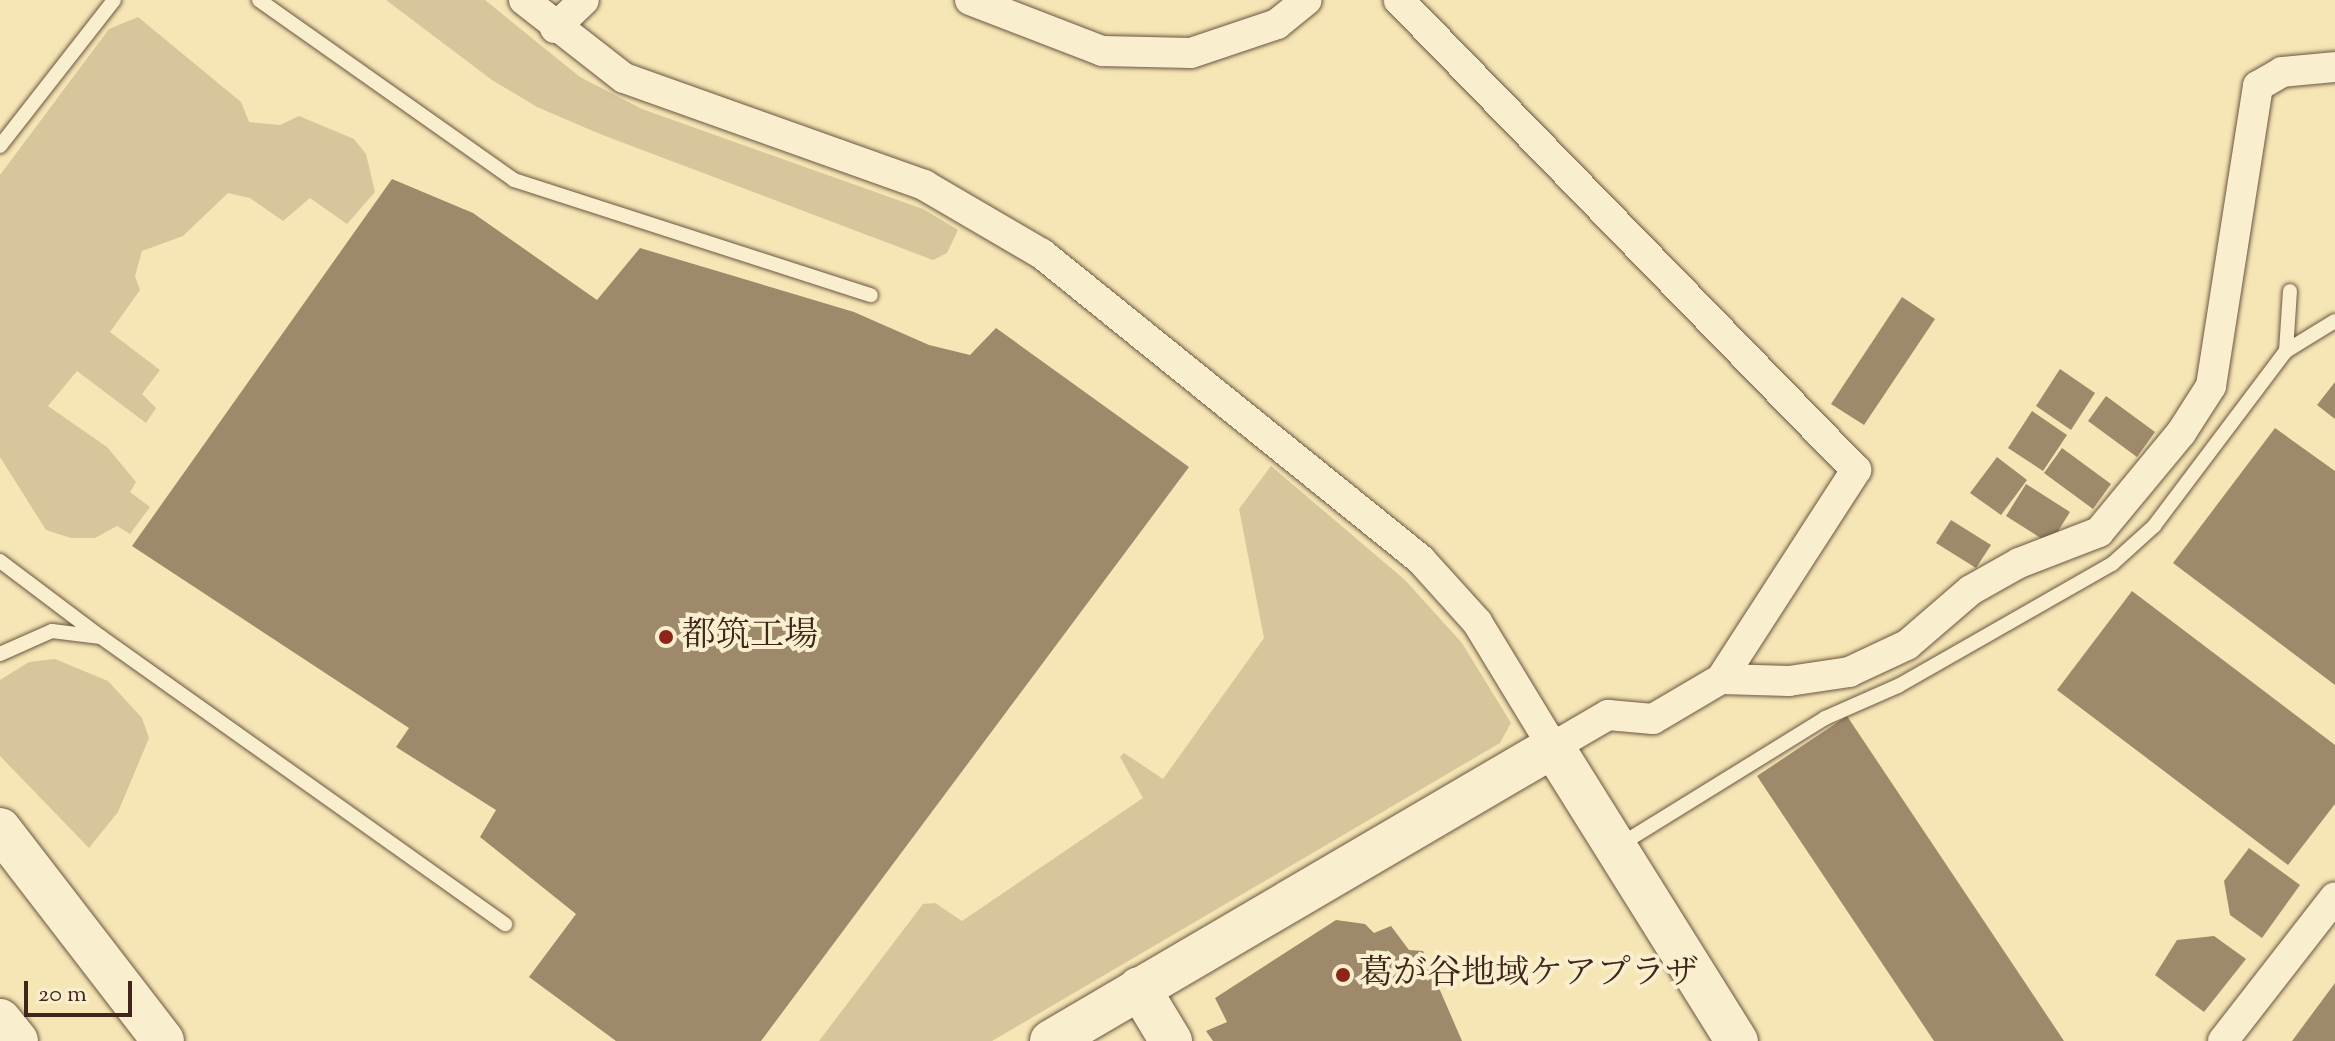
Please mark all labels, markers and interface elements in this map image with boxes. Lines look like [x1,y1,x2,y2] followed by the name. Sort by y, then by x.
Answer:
[682,617,818,657] place label: 都筑工場
[657,628,675,646] marker: 都筑工場
[1359,955,1699,995] place label: 葛が谷地域ケアプラザ
[28,965,136,1015] scale bar
[1334,966,1352,984] marker: 葛が谷地域ケアプラザ
[38,978,87,1012] text: 20 m

